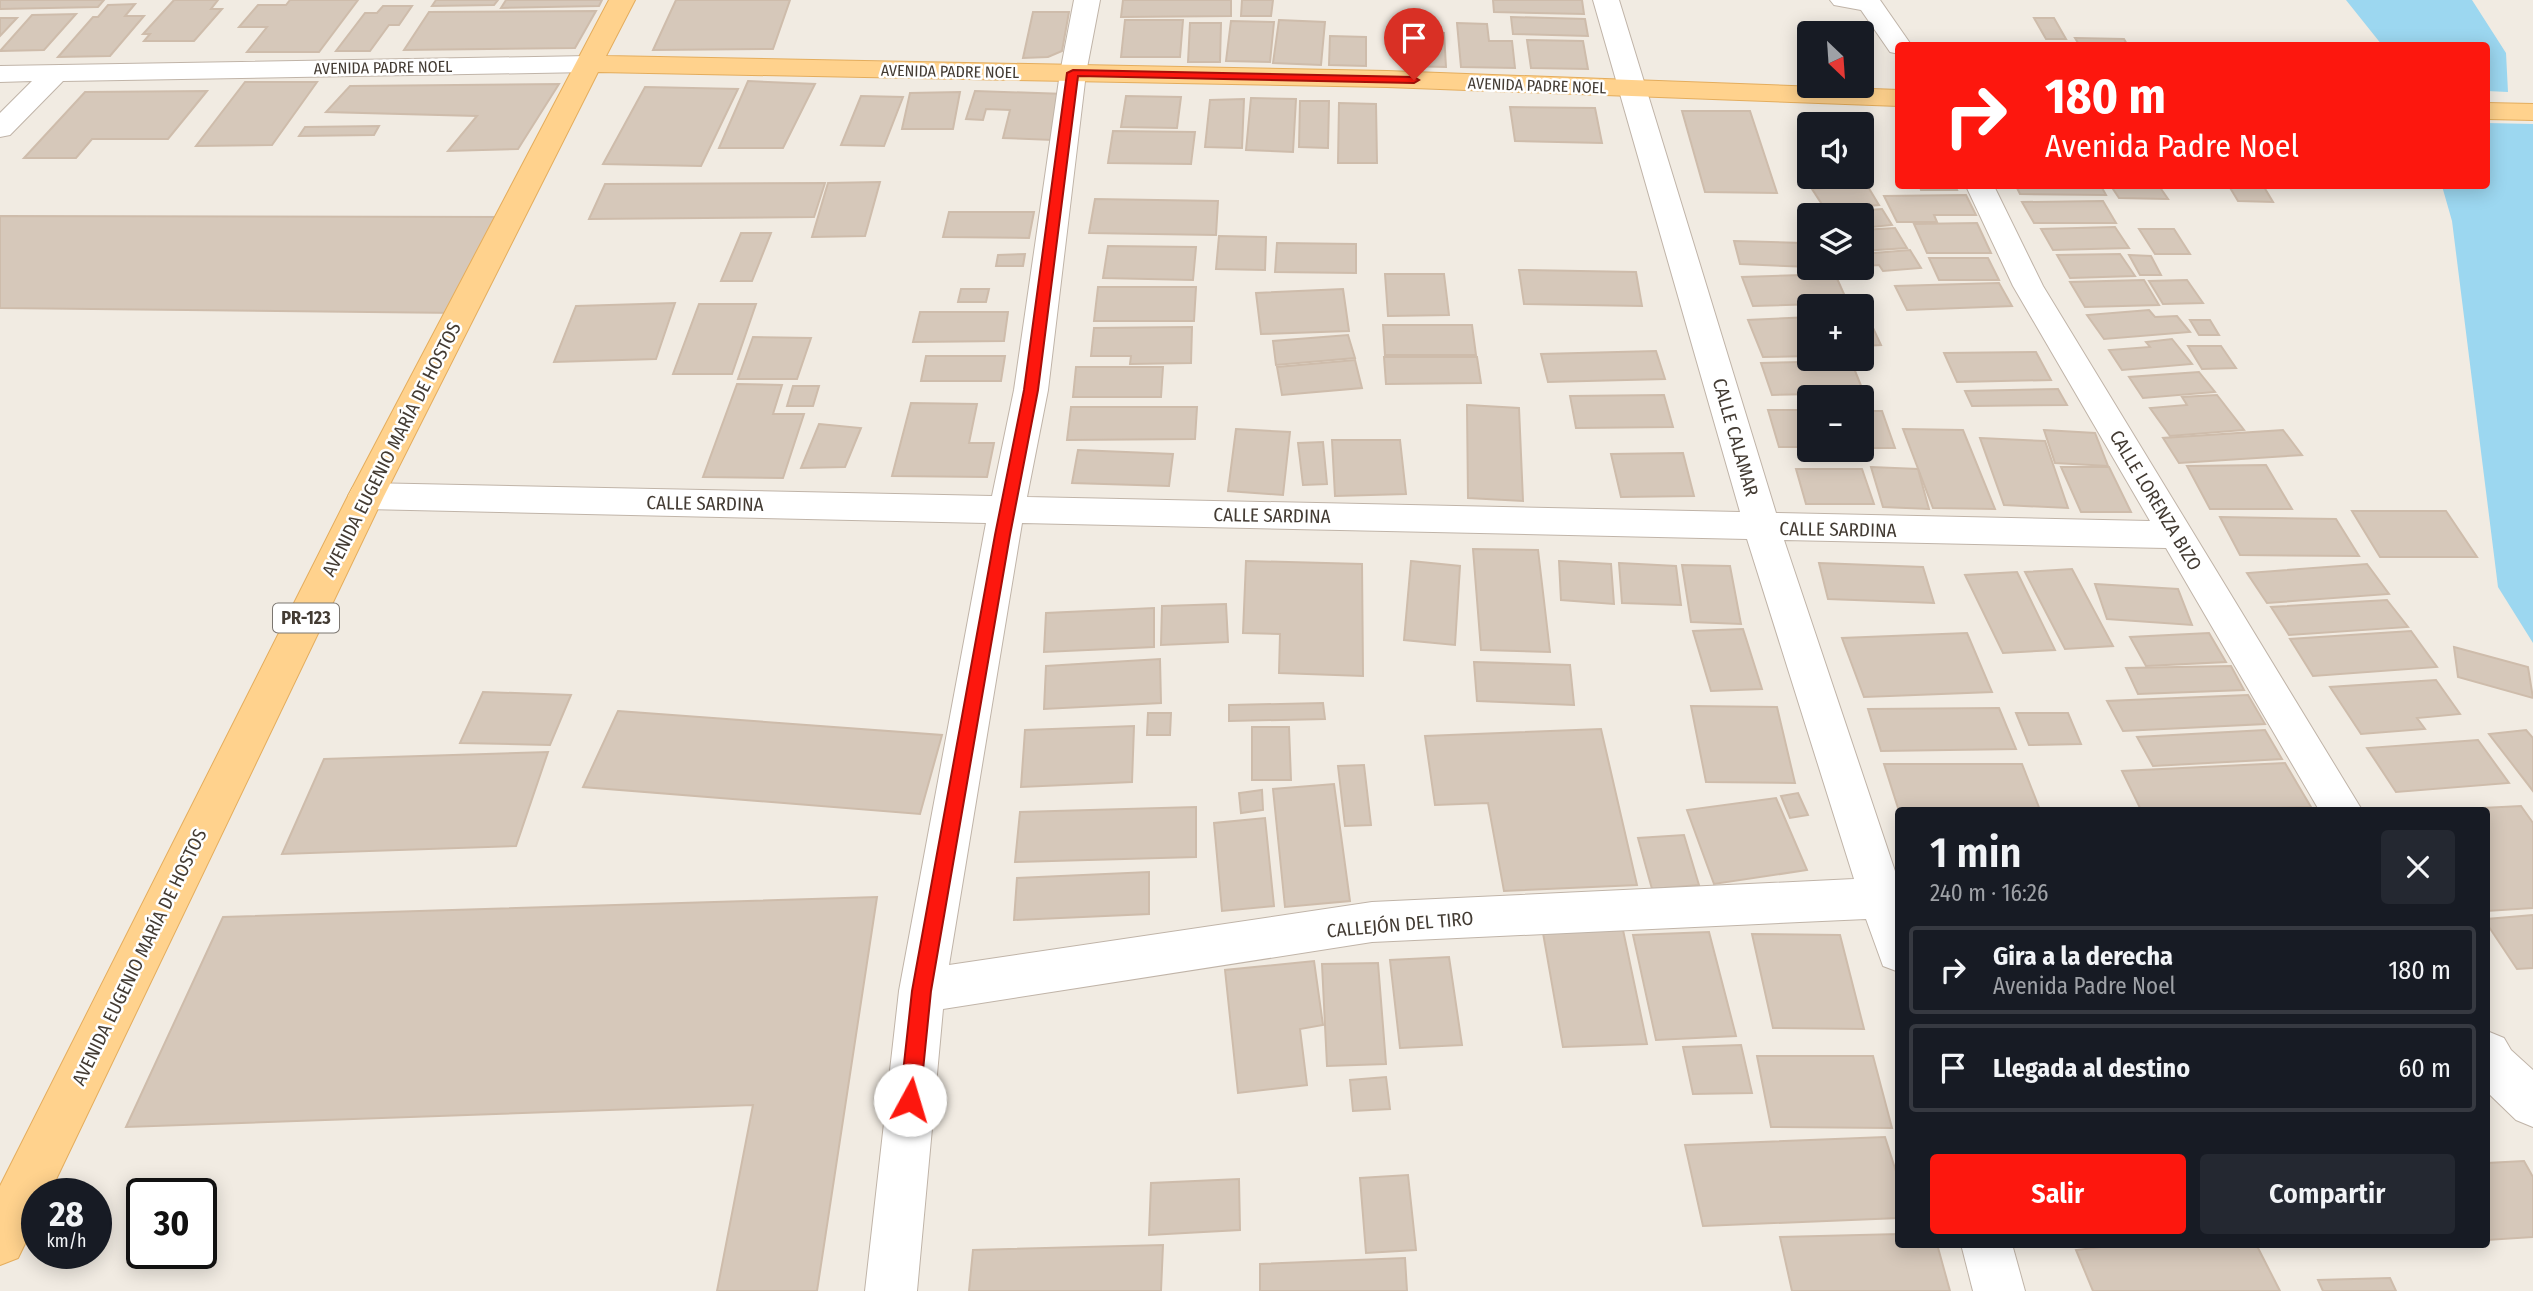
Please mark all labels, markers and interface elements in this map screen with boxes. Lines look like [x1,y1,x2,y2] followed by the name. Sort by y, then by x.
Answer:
[1384,8,1444,80] pin
[1395,19,1433,57] icon: arrive
[1797,21,1874,98] north arrow
[1797,21,1874,462] map controls
[314,57,452,78] street label: AVENIDA PADRE NOEL
[881,61,1019,82] street label: AVENIDA PADRE NOEL
[2045,67,2166,126] text: 180 m
[1930,70,2021,161] icon: right
[1467,74,1607,97] street label: AVENIDA PADRE NOEL
[1797,112,1874,189] button: sound
[2045,127,2299,165] text: Avenida Padre Noel
[1797,203,1874,280] button: layers
[1797,294,1874,371] button: +
[317,318,466,580] street label: AVENIDA EUGENIO MARÍA DE HOSTOS
[1708,375,1763,499] street label: CALLE CALAMAR
[1797,385,1874,462] button: −
[2105,426,2206,574] street label: CALLE LORENZA BIZO
[646,491,764,516] street label: CALLE SARDINA
[1213,503,1331,528] street label: CALLE SARDINA
[1779,517,1897,542] street label: CALLE SARDINA
[273,604,339,632] road number: PR-123
[67,825,212,1089] street label: AVENIDA EUGENIO MARÍA DE HOSTOS
[1930,828,2021,878] text: 1 min
[2381,830,2455,904] button: close
[1930,879,2048,907] text: 240 m · 16:26
[1326,907,1474,942] street label: CALLEJÓN DEL TIRO
[1993,941,2173,972] text: Gira a la derecha
[1934,951,1972,989] icon: right
[2388,955,2451,986] text: 180 m
[1993,972,2176,1000] text: Avenida Padre Noel
[1934,1049,1972,1087] icon: arrive
[1993,1053,2190,1084] text: Llegada al destino
[2398,1053,2451,1084] text: 60 m
[873,1063,947,1137] position arrow
[1930,1154,2186,1234] button: Salir
[2200,1154,2455,1234] button: Compartir
[126,1178,217,1269] speed limit sign: 30
[49,1193,84,1235] text: 28
[46,1230,87,1252] text: km/h

